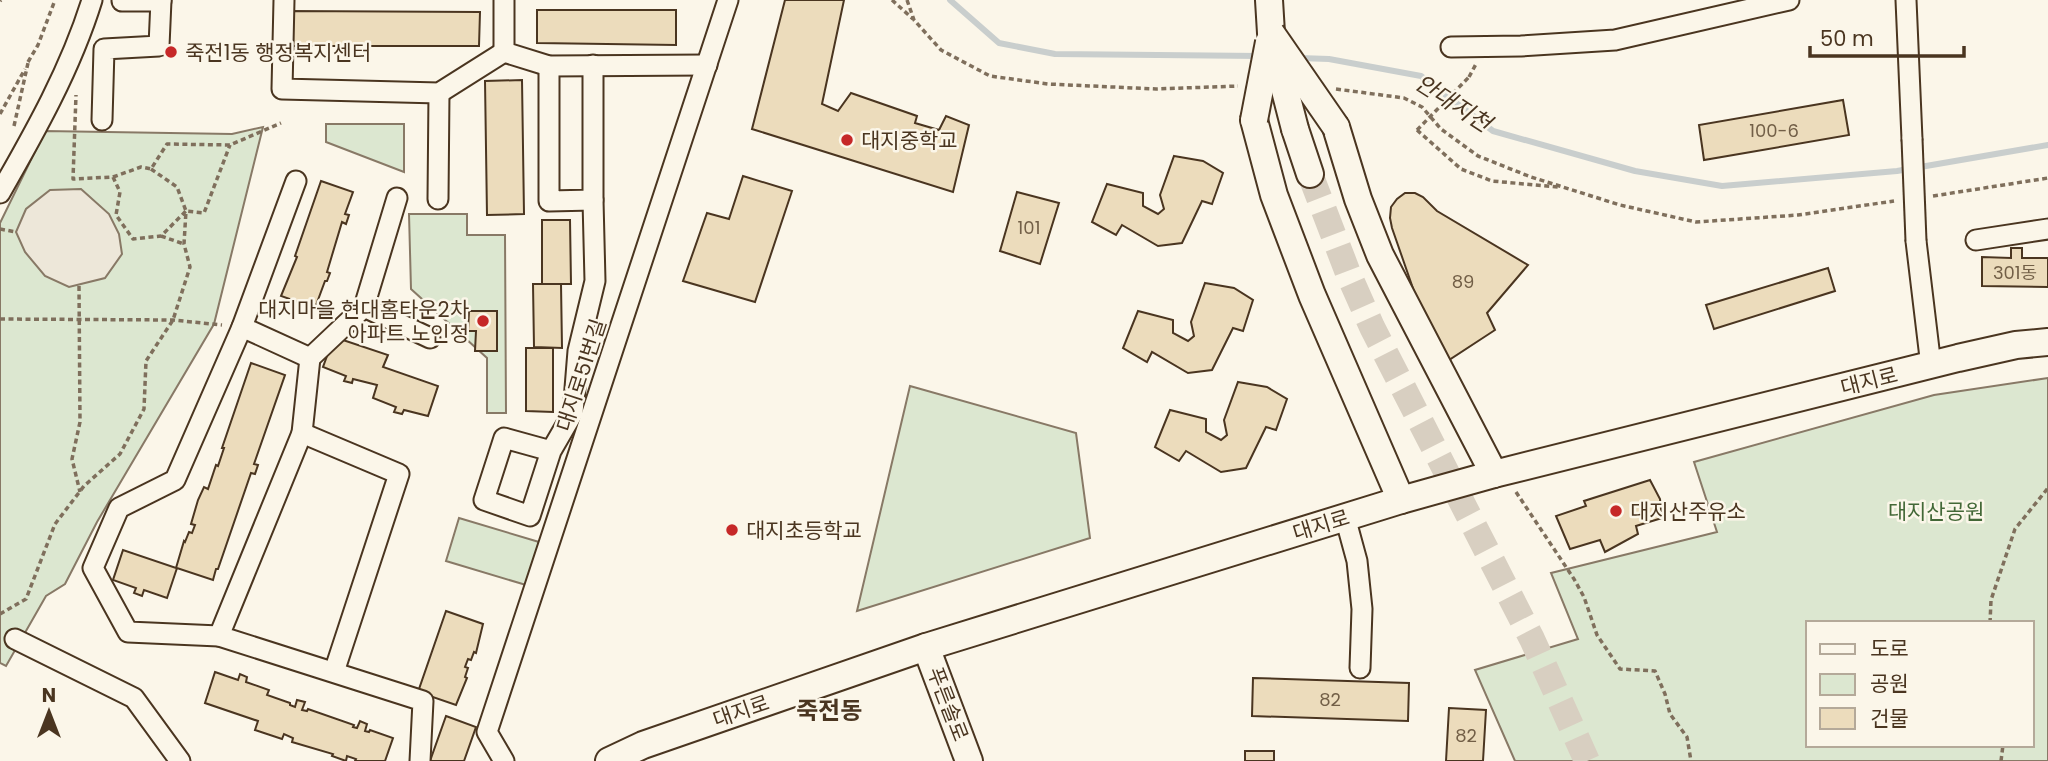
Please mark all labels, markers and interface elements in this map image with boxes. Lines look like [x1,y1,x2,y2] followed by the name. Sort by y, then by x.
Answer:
[1810,14,1964,58] scale bar
[1820,24,1874,53] text: 50 m
[185,38,371,67] place label: 죽전1동 행정복지센터
[163,44,179,60] marker: 죽전1동 행정복지센터
[1409,67,1500,141] water label: 안대지천
[1749,118,1799,143] house number: 100-6
[861,126,958,155] place label: 대지중학교
[839,132,855,148] marker: 대지중학교
[1018,215,1040,240] house number: 101
[1993,260,2037,285] house number: 301동
[1452,269,1474,294] house number: 89
[258,295,469,348] place label: 대지마을 현대홈타운2차 아파트 노인정
[475,313,491,329] marker: 대지마을 현대홈타운2차 아파트 노인정
[549,315,613,435] street label: 대지로51번길
[1837,360,1901,402] street label: 대지로
[1630,497,1746,526] place label: 대지산주유소
[1888,497,1984,526] park label: 대지산공원
[1289,503,1353,547] street label: 대지로
[1608,503,1624,519] marker: 대지산주유소
[746,516,862,545] place label: 대지초등학교
[724,522,740,538] marker: 대지초등학교
[1806,621,2034,747] legend
[1870,634,1909,663] text: 도로
[921,663,975,745] street label: 푸른솔로
[1870,669,1909,698] text: 공원
[14,677,84,747] north arrow
[42,682,56,709] text: N
[1319,687,1341,712] house number: 82
[709,688,773,734] street label: 대지로
[796,694,862,727] district label: 죽전동
[1870,704,1909,733] text: 건물
[1455,723,1477,748] house number: 82

